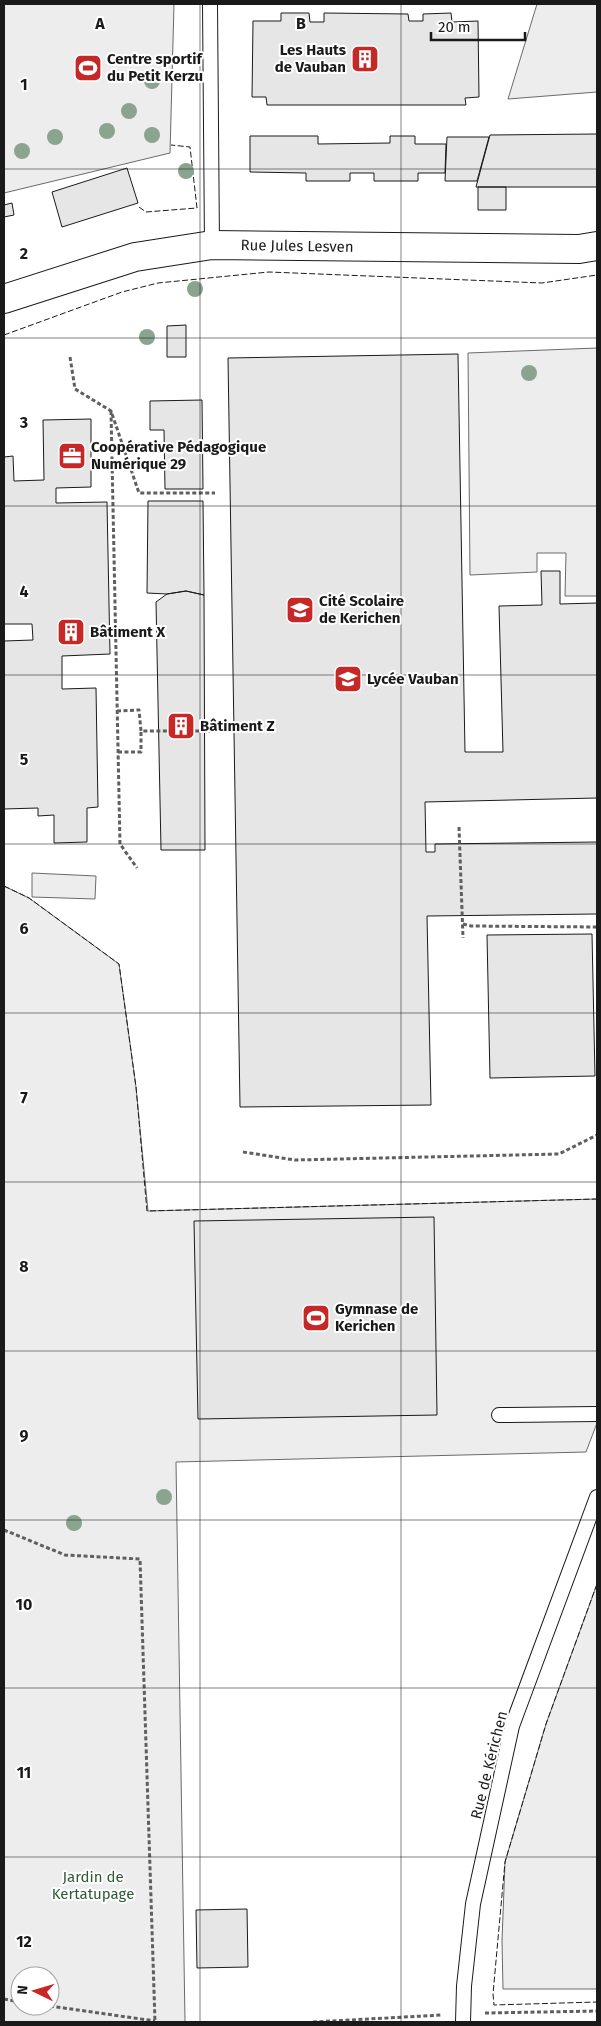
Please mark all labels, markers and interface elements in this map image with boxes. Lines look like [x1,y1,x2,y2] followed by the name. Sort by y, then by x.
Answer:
[431,10,525,42] scale bar
[94,14,105,33] text: A
[296,14,306,33] text: B
[438,18,471,36] text: 20 m
[275,41,346,76] place label: Les Hauts de Vauban
[350,44,380,74] building icon: Les Hauts de Vauban
[107,50,203,85] place label: Centre sportif du Petit Kerzu
[73,53,103,83] sports icon: Centre sportif du Petit Kerzu
[20,75,28,94] text: 1
[240,236,354,256] street label: Rue Jules Lesven
[20,244,28,263] text: 2
[19,413,28,432] text: 3
[91,438,266,473] place label: Coopérative Pédagogique Numérique 29
[57,441,87,471] office icon: Coopérative Pédagogique Numérique 29
[19,582,29,601] text: 4
[319,592,404,627] place label: Cité Scolaire de Kerichen
[285,595,315,625] school or university icon: Cité Scolaire de Kerichen
[56,617,86,647] building icon: Bâtiment X
[90,623,165,641] place label: Bâtiment X
[333,664,363,694] school or university icon: Lycée Vauban
[367,670,459,688] place label: Lycée Vauban
[166,711,196,741] building icon: Bâtiment Z
[200,717,275,735] place label: Bâtiment Z
[20,750,29,769] text: 5
[19,919,29,938] text: 6
[20,1088,28,1107] text: 7
[19,1257,29,1276] text: 8
[335,1300,418,1335] place label: Gymnase de Kerichen
[301,1303,331,1333] sports icon: Gymnase de Kerichen
[20,1426,29,1445] text: 9
[16,1595,32,1614] text: 10
[467,1709,511,1821] street label: Rue de Kérichen
[17,1763,31,1782] text: 11
[52,1868,134,1903] park label: Jardin de Kertatupage
[16,1932,32,1951] text: 12
[10,1966,60,2016] north arrow
[14,1985,31,1995] text: N

